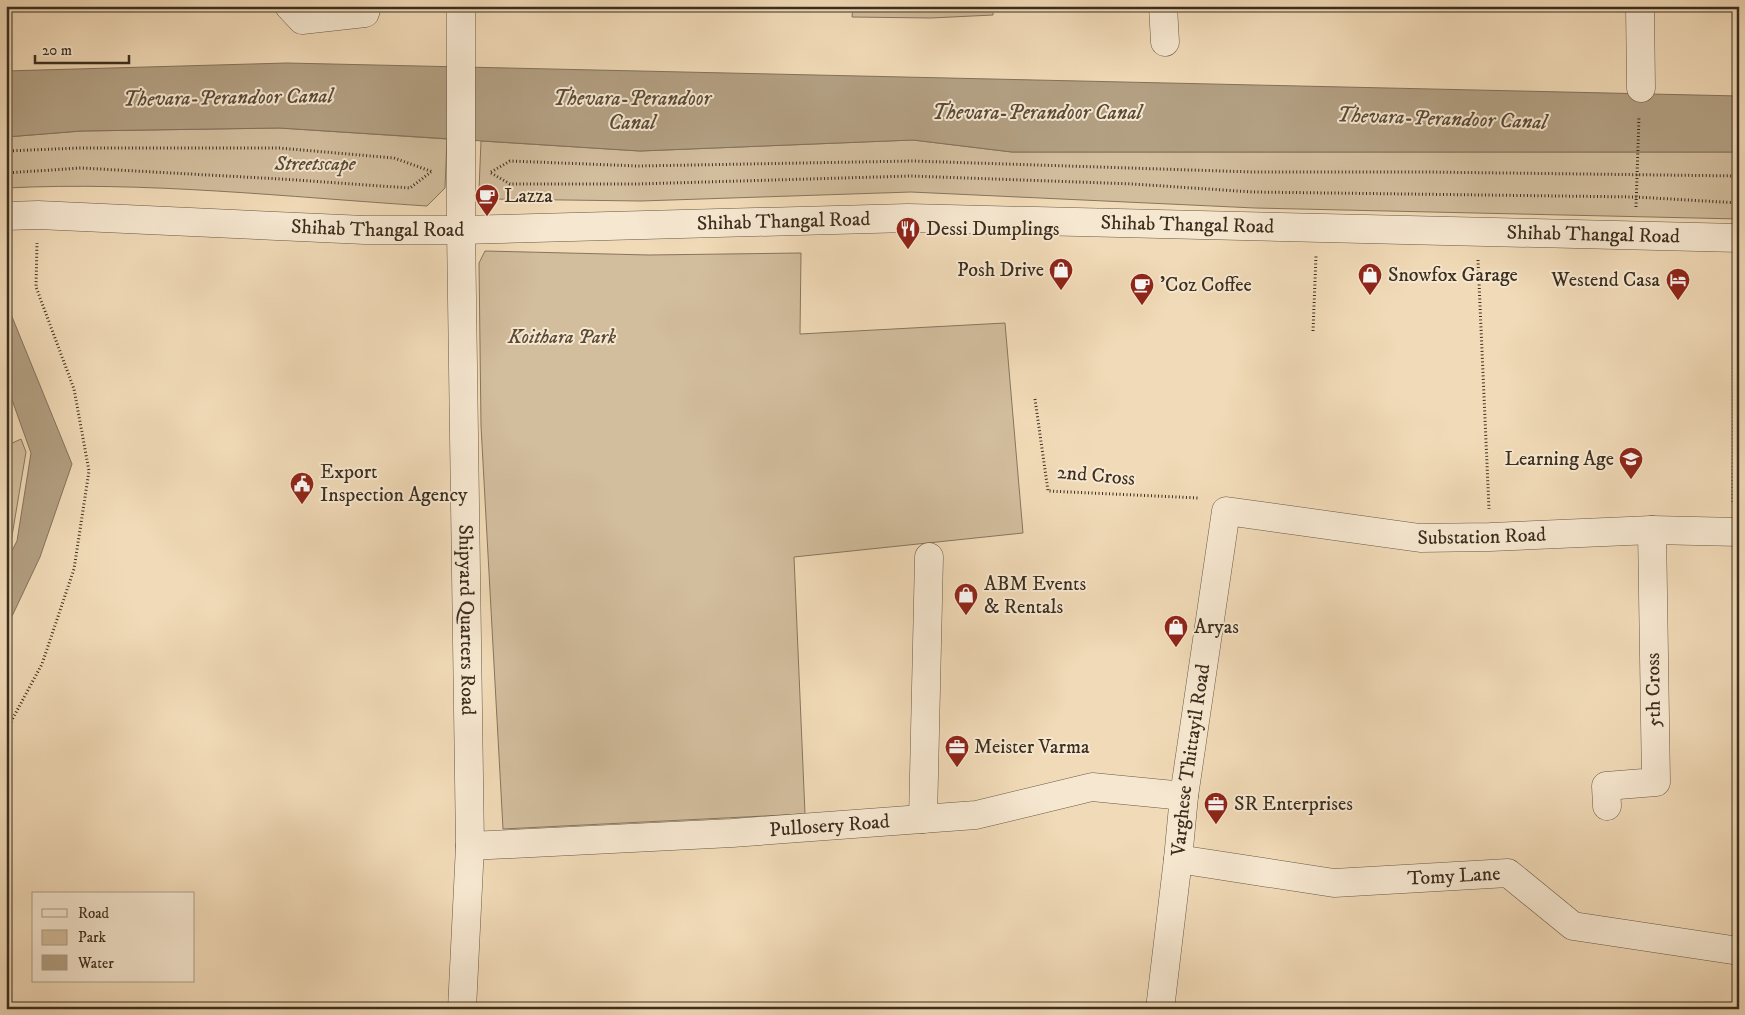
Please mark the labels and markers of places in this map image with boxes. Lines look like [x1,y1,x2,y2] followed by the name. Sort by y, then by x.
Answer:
[474,183,500,217] cafe icon: Lazza
[504,184,553,209] place label: Lazza
[895,216,921,250] restaurant icon: Dessi Dumplings
[926,217,1060,242] place label: Dessi Dumplings
[1048,257,1074,291] shop icon: Posh Drive
[957,258,1044,283] place label: Posh Drive
[1357,262,1383,296] shop icon: Snowfox Garage
[1388,263,1518,288] place label: Snowfox Garage
[1665,267,1691,301] hotel icon: Westend Casa
[1550,268,1660,293] place label: Westend Casa
[1129,272,1155,306] cafe icon: 'Coz Coffee
[1160,273,1252,298] place label: 'Coz Coffee
[1618,446,1644,480] school or university icon: Learning Age
[1505,447,1614,472] place label: Learning Age
[320,460,468,508] place label: Export Inspection Agency
[289,471,315,505] public building icon: Export Inspection Agency
[984,572,1087,620] place label: ABM Events & Rentals
[953,582,979,616] shop icon: ABM Events & Rentals
[1163,614,1189,648] shop icon: Aryas
[1194,615,1239,640] place label: Aryas
[944,734,970,768] office icon: Meister Varma
[974,735,1090,760] place label: Meister Varma
[1203,791,1229,825] office icon: SR Enterprises
[1234,792,1353,817] place label: SR Enterprises

